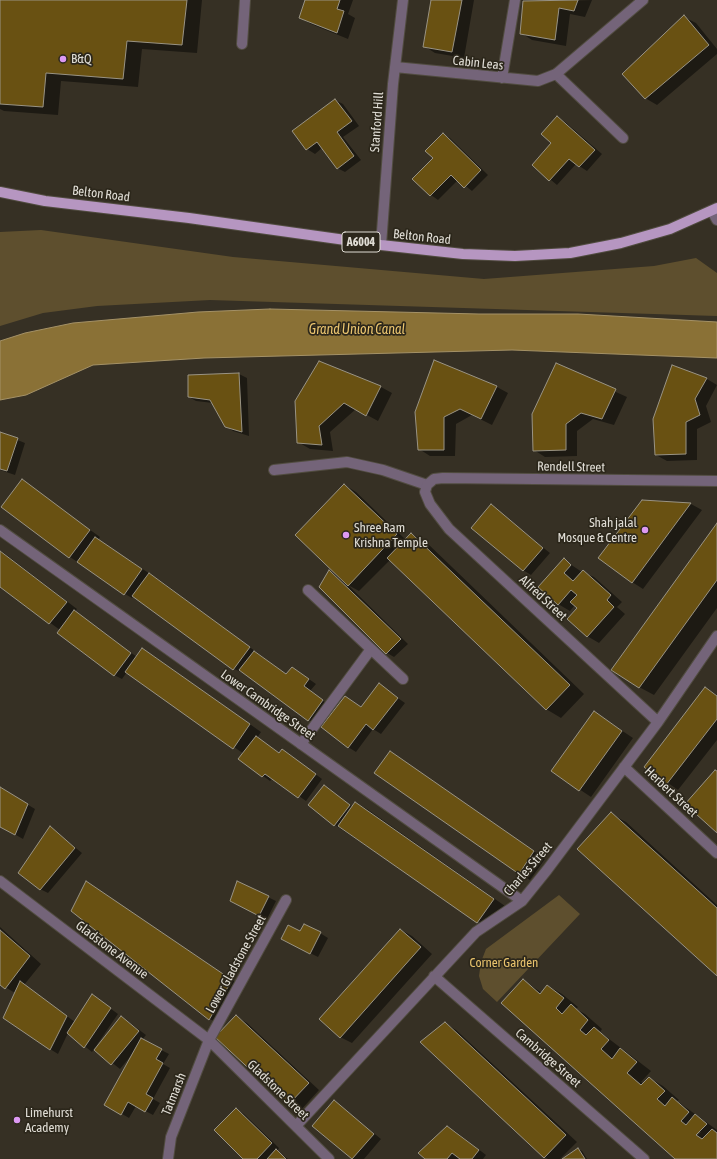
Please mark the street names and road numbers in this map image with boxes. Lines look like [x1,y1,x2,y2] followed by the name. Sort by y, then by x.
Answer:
[452,53,504,73] street label: Cabin Leas
[367,91,387,153] street label: Stanford Hill
[71,183,131,205] street label: Belton Road
[392,226,452,248] street label: Belton Road
[342,232,380,252] road number: A6004
[537,459,605,475] street label: Rendell Street
[516,572,570,624] street label: Alfred Street
[218,666,318,744] street label: Lower Cambridge Street
[641,763,701,821] street label: Herbert Street
[500,839,556,899] street label: Charles Street
[203,912,269,1016] street label: Lower Gladstone Street
[73,918,151,982] street label: Gladstone Avenue
[512,1025,584,1091] street label: Cambridge Street
[244,1057,312,1123] street label: Gladstone Street
[158,1070,190,1118] street label: Tatmarsh

